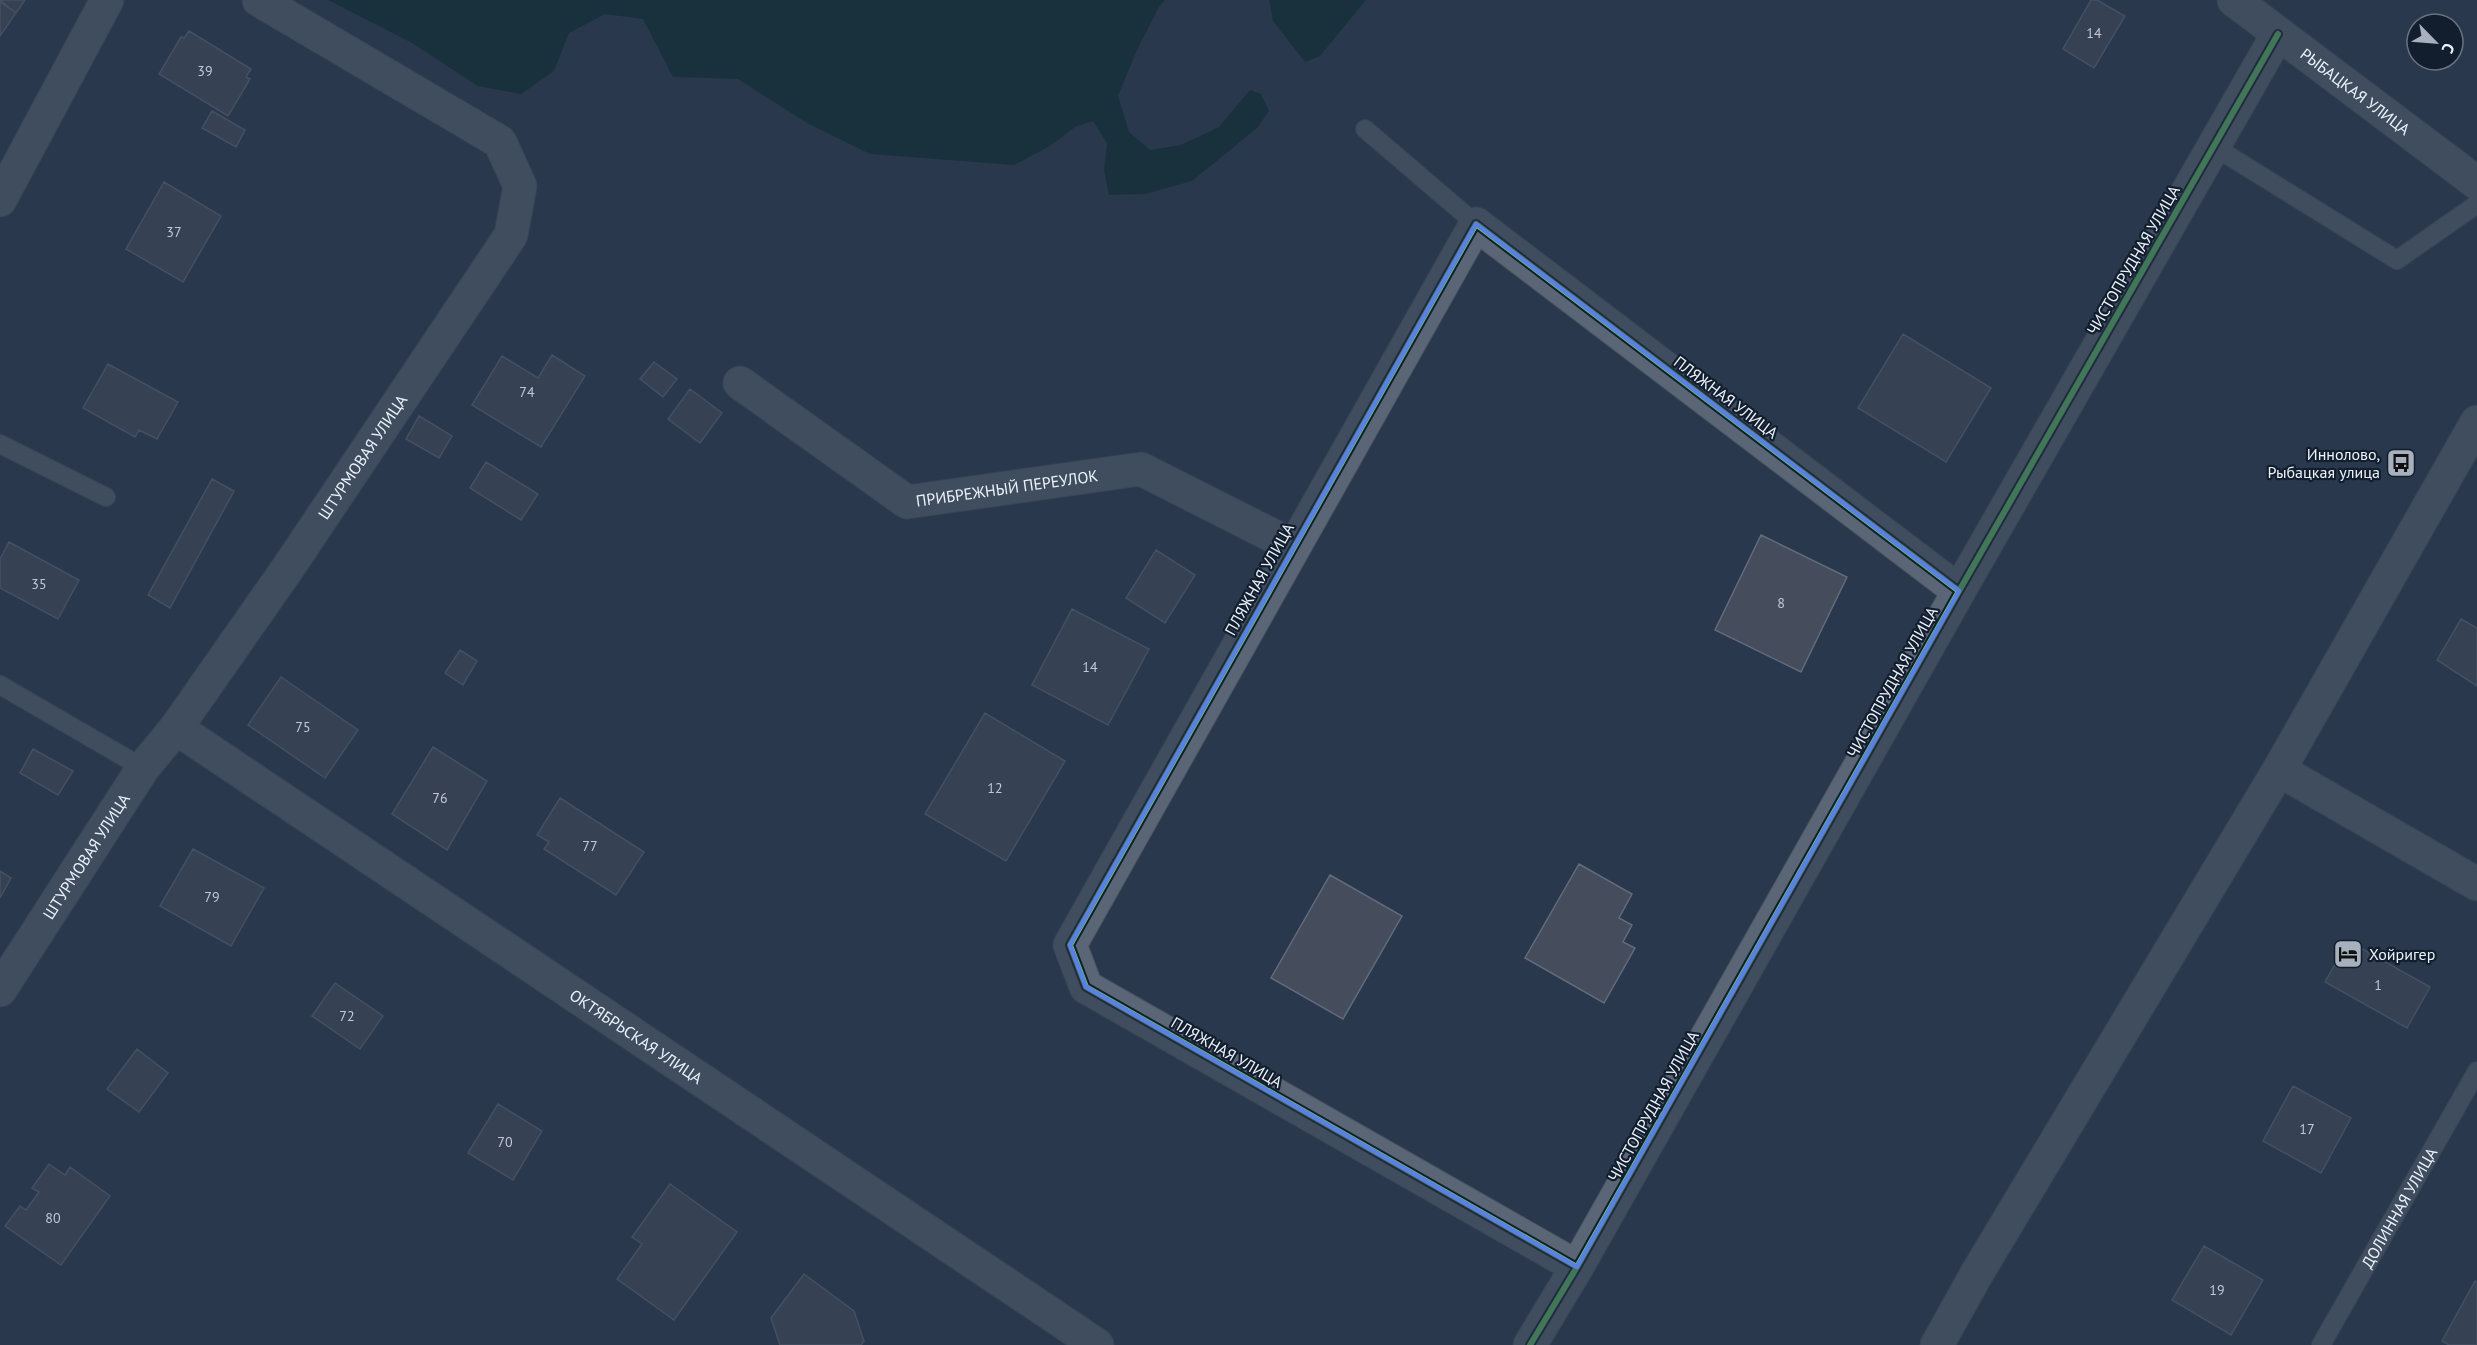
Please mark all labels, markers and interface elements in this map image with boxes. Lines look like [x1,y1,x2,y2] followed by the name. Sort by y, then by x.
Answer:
[2405,12,2465,72] north arrow
[2086,24,2102,42] house number: 14
[2438,40,2460,57] text: С
[2297,44,2415,140] street label: РЫБАЦКАЯ УЛИЦА
[197,62,213,80] house number: 39
[2082,181,2184,338] street label: ЧИСТОПРУДНАЯ УЛИЦА
[166,223,182,241] house number: 37
[1670,351,1783,443] street label: ПЛЯЖНАЯ УЛИЦА
[519,383,535,401] house number: 74
[314,390,412,523] street label: ШТУРМОВАЯ УЛИЦА
[2268,444,2380,482] place label: Иннолово, Рыбацкая улица
[2385,447,2417,479] bus stop icon: Иннолово, Рыбацкая улица
[915,465,1100,511] street label: ПРИБРЕЖНЫЙ ПЕРЕУЛОК
[1220,519,1298,639] street label: ПЛЯЖНАЯ УЛИЦА
[31,575,47,593] house number: 35
[1777,594,1785,612] house number: 8
[1842,603,1942,761] street label: ЧИСТОПРУДНАЯ УЛИЦА
[1082,658,1098,676] house number: 14
[295,718,311,736] house number: 75
[987,779,1003,797] house number: 12
[38,789,134,923] street label: ШТУРМОВАЯ УЛИЦА
[432,789,448,807] house number: 76
[582,837,598,855] house number: 77
[204,888,220,906] house number: 79
[2332,938,2364,970] hotel icon: Хойригер
[2369,944,2435,964] place label: Хойригер
[2374,976,2382,994] house number: 1
[566,985,707,1088] street label: ОКТЯБРЬСКАЯ УЛИЦА
[339,1007,355,1025] house number: 72
[1168,1012,1287,1092] street label: ПЛЯЖНАЯ УЛИЦА
[1603,1027,1703,1185] street label: ЧИСТОПРУДНАЯ УЛИЦА
[2299,1120,2315,1138] house number: 17
[497,1133,513,1151] house number: 70
[2357,1143,2442,1272] street label: ДОЛИННАЯ УЛИЦА
[45,1209,61,1227] house number: 80
[2209,1281,2225,1299] house number: 19

